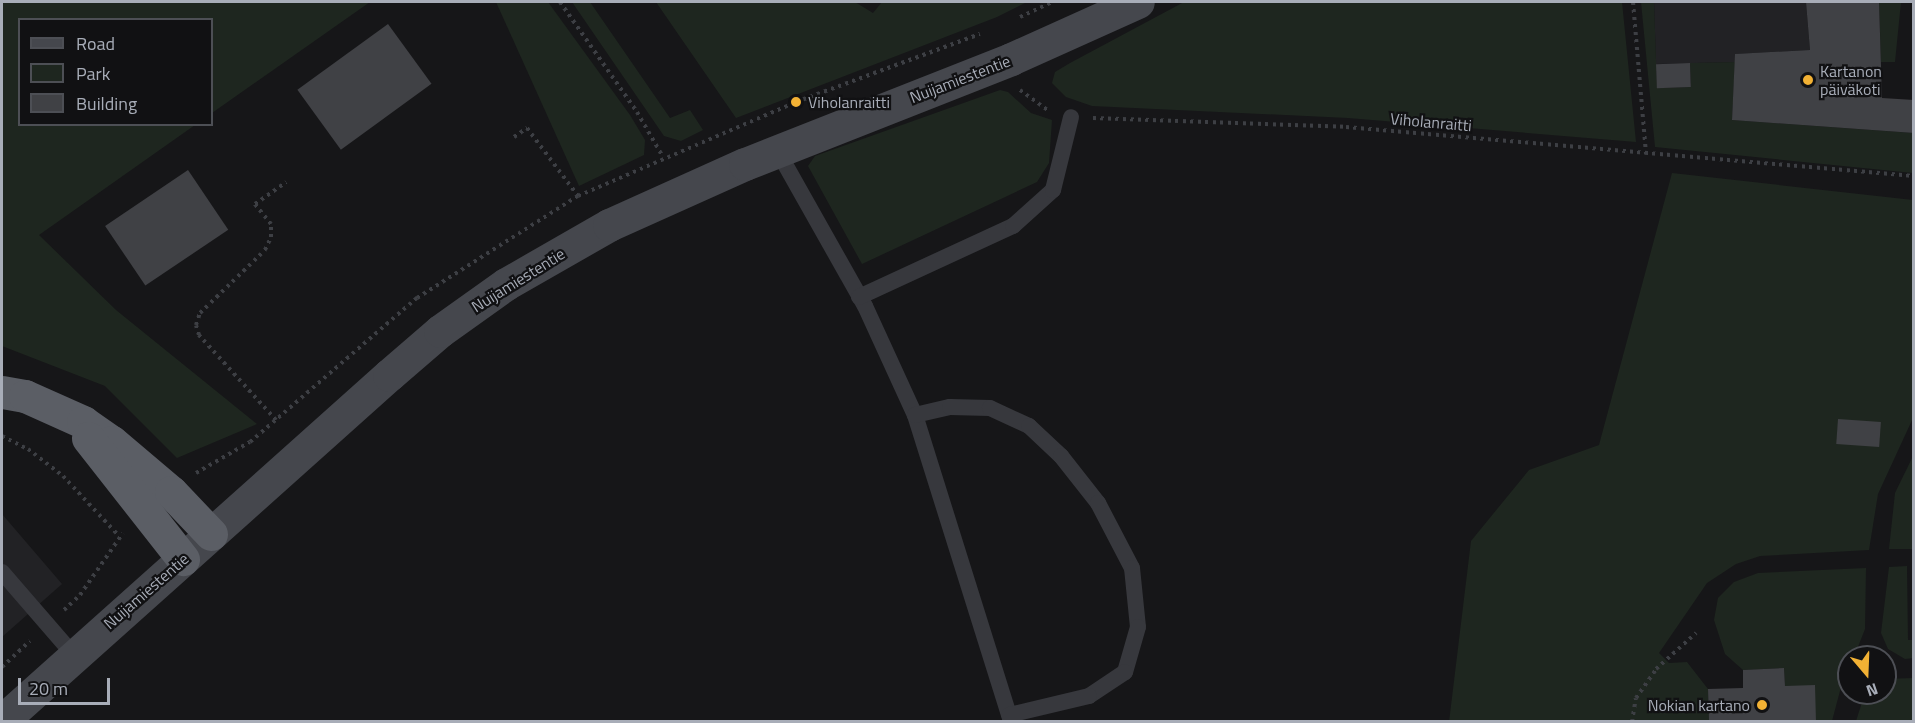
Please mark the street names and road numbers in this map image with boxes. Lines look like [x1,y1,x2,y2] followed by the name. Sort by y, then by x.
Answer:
[907,51,1013,107] street label: Nuijamiestentie
[1389,109,1473,135] street label: Viholanraitti
[468,244,568,316] street label: Nuijamiestentie
[100,549,192,633] street label: Nuijamiestentie

